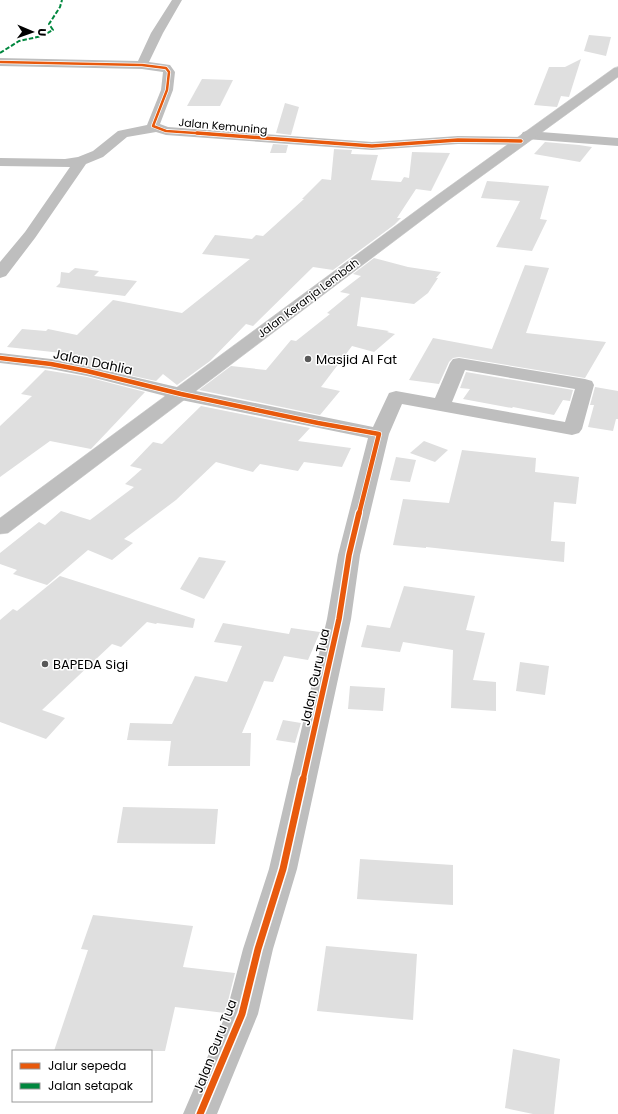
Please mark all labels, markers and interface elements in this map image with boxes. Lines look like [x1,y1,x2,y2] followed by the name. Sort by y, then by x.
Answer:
[12,12,52,52] north arrow
[34,28,50,37] text: U
[178,114,268,138] street label: Jalan Kemuning
[254,255,362,341] street label: Jalan Keranja Lembah
[51,344,135,380] street label: Jalan Dahlia
[316,350,397,369] place label: Masjid Al Fat
[303,354,313,364] marker: Masjid Al Fat
[295,627,335,727] street label: Jalan Guru Tua
[53,655,128,674] place label: BAPEDA Sigi
[40,659,50,669] marker: BAPEDA Sigi
[188,997,242,1095] street label: Jalan Guru Tua
[12,1050,152,1102] legend
[48,1057,126,1074] text: Jalur sepeda
[48,1077,134,1094] text: Jalan setapak

